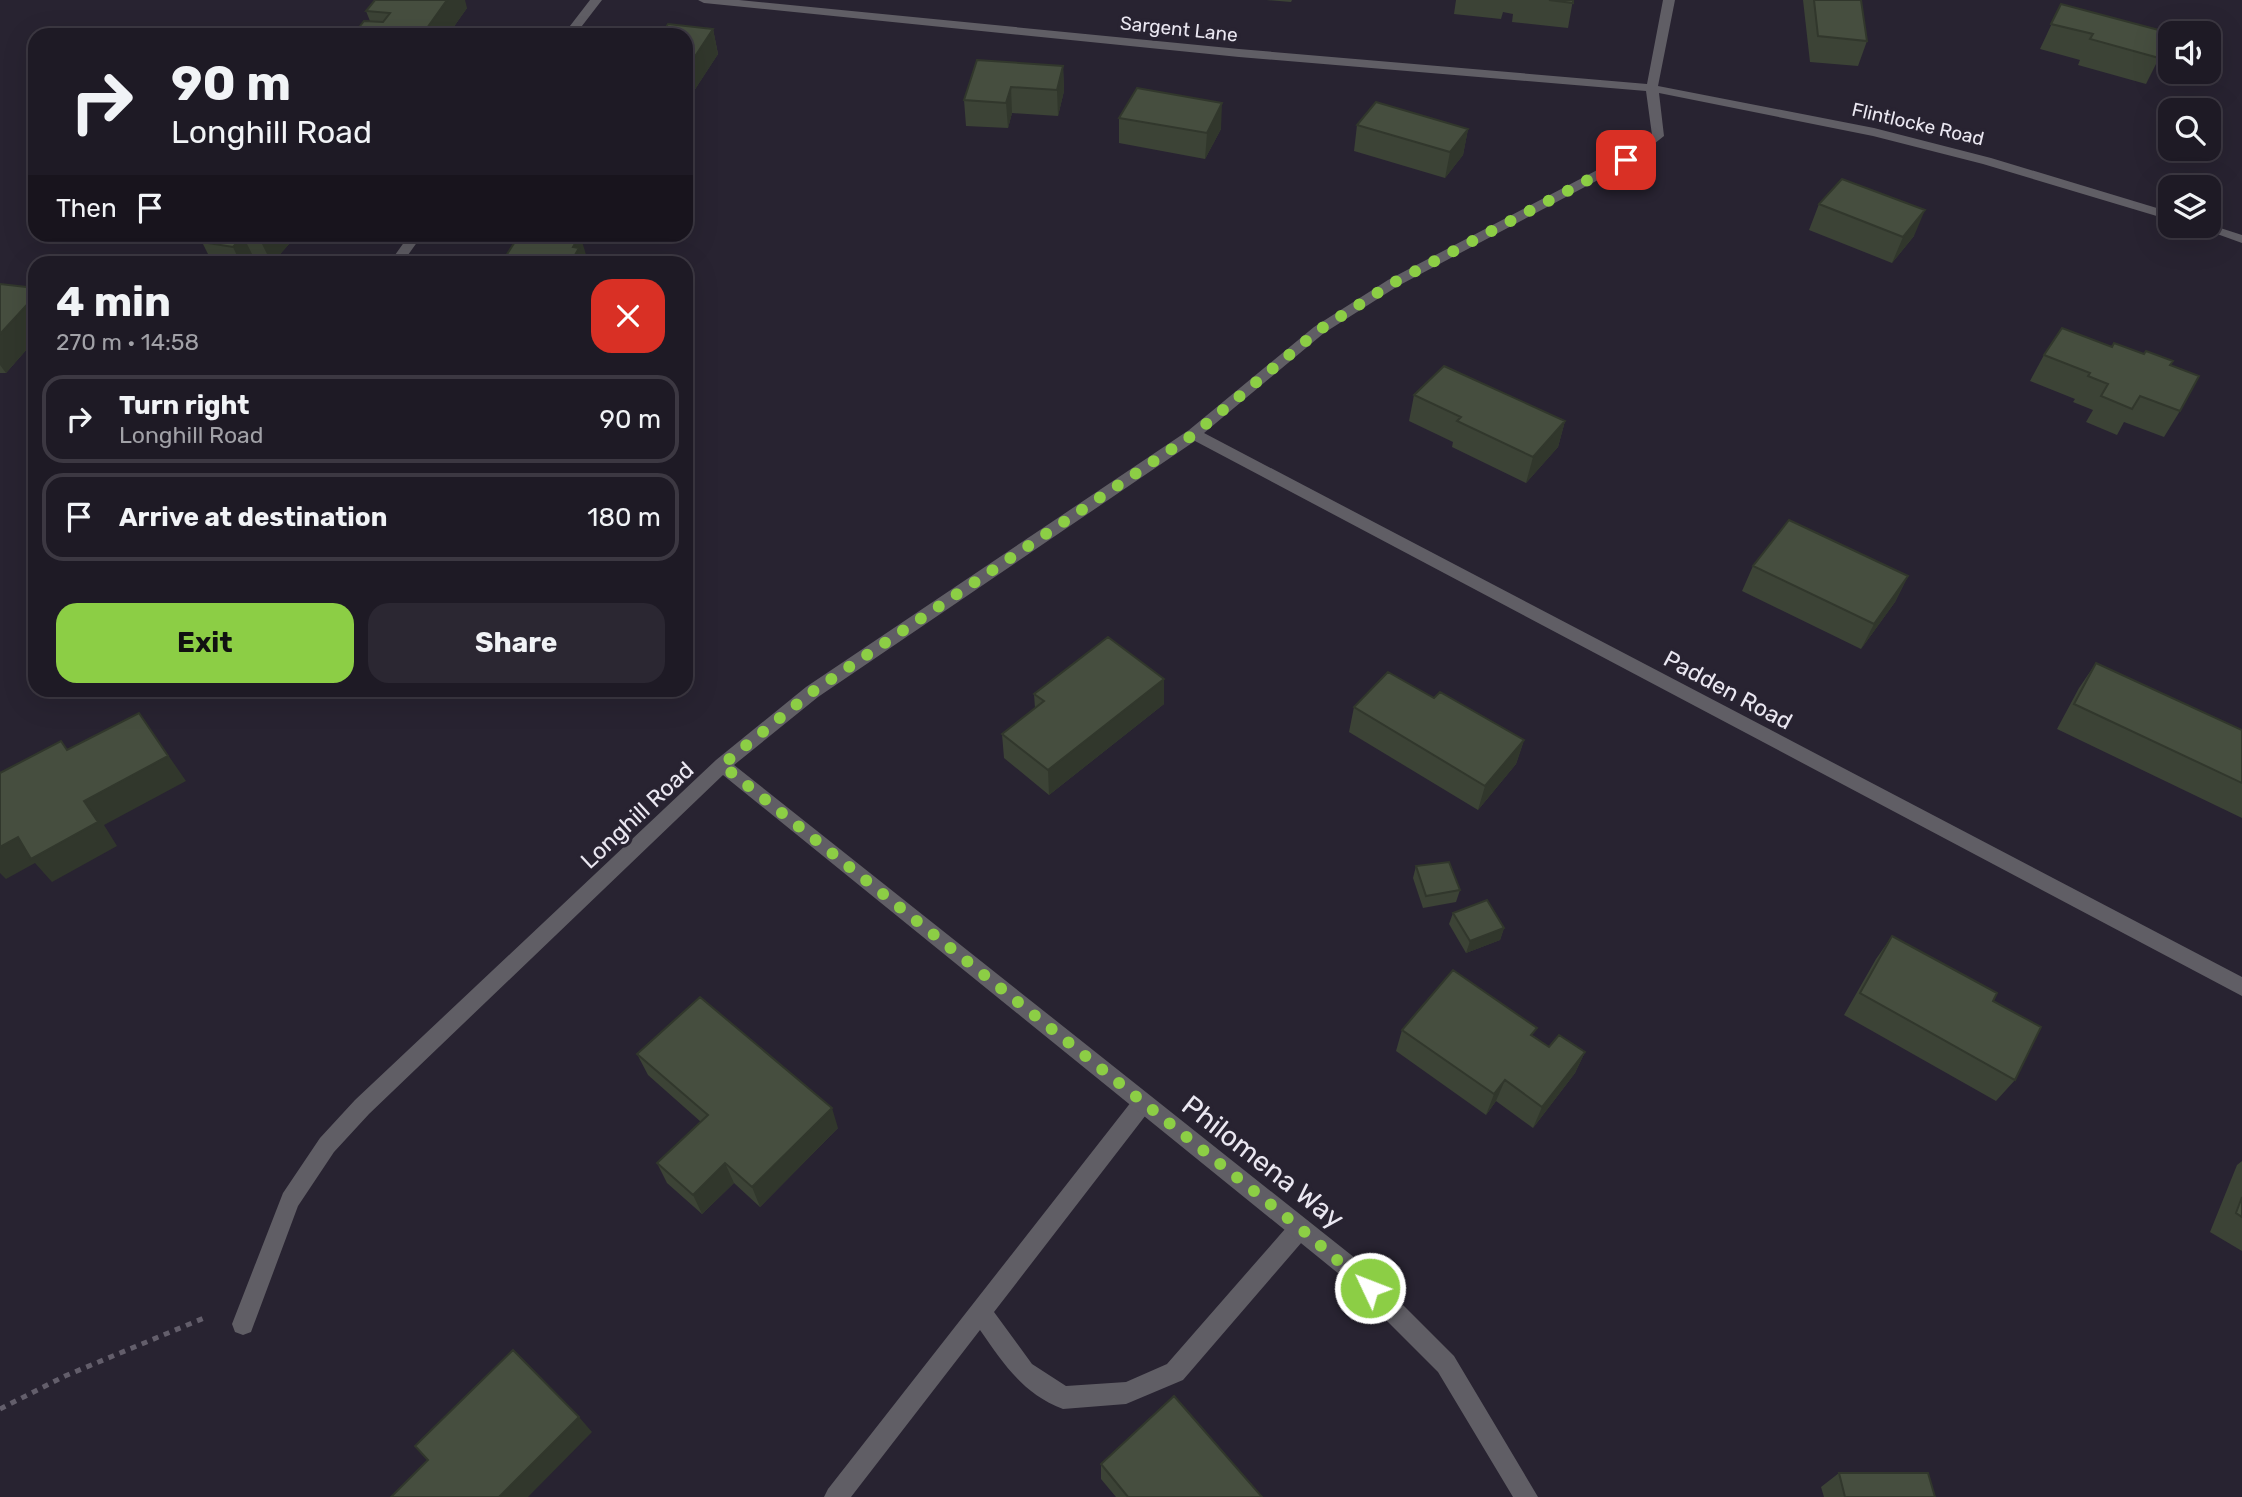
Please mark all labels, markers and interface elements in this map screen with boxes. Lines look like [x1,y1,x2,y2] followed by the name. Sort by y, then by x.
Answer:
[1119,11,1239,47] street label: Sargent Lane
[2158,21,2221,238] map controls
[2158,21,2221,84] button: sound
[171,54,291,112] text: 90 m
[56,56,147,147] icon: right
[1850,98,1986,150] street label: Flintlocke Road
[2158,98,2221,161] button: search
[171,113,372,151] text: Longhill Road
[1596,130,1656,190] pin
[1607,141,1645,179] icon: arrive
[2158,175,2221,238] button: layers
[131,189,169,227] icon: arrive
[56,193,117,224] text: Then
[56,277,171,327] text: 4 min
[591,279,665,353] button: close
[56,328,199,356] text: 270 m · 14:58
[119,390,249,421] text: Turn right
[60,400,98,438] icon: right
[600,404,661,435] text: 90 m
[119,421,263,449] text: Longhill Road
[60,498,98,536] icon: arrive
[119,502,387,533] text: Arrive at destination
[587,502,661,533] text: 180 m
[56,603,354,683] button: Exit
[368,603,665,683] button: Share
[1659,644,1797,736] street label: Padden Road
[575,755,699,875] street label: Longhill Road
[1175,1089,1351,1235] street label: Philomena Way
[1333,1251,1407,1325] position arrow

